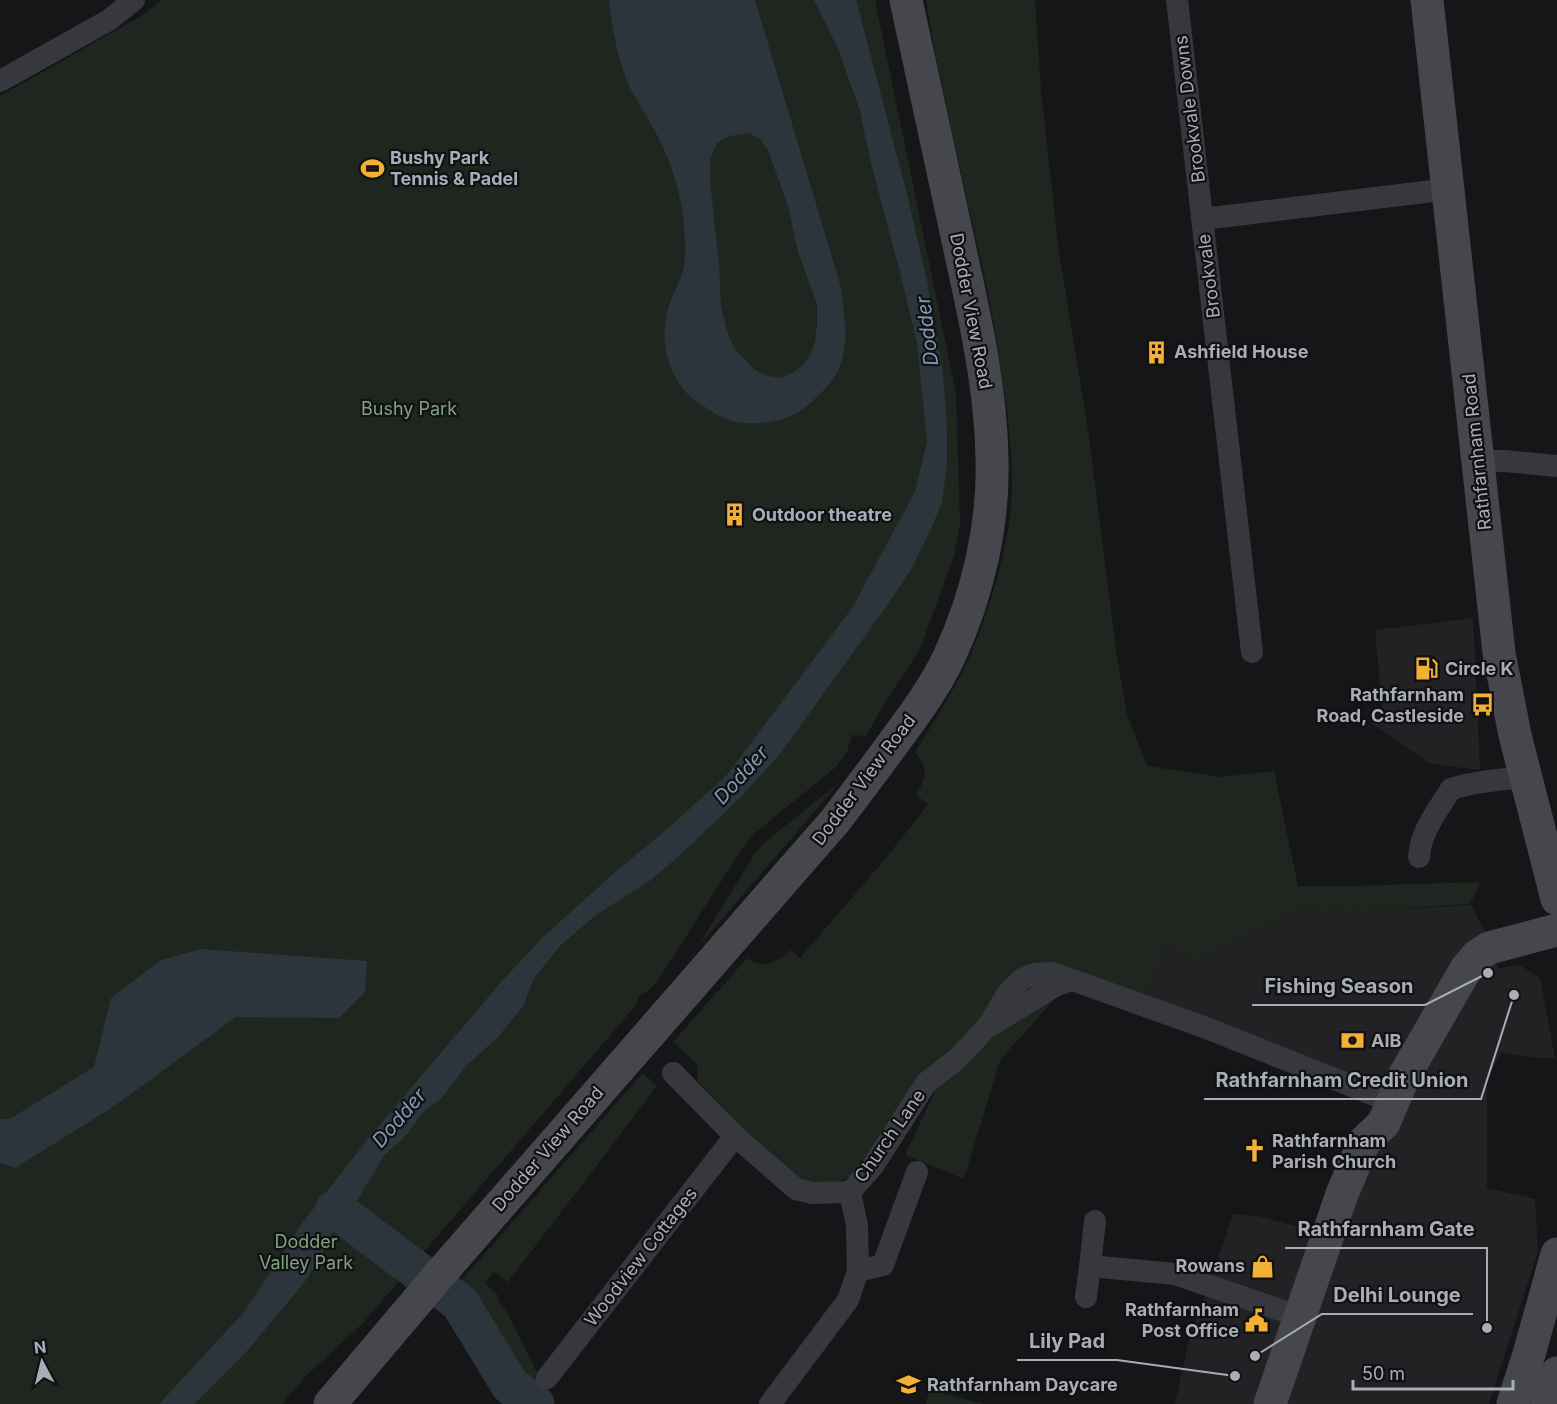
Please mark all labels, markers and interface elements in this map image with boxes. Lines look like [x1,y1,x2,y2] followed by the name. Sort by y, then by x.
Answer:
[1170,34,1209,184] street label: Brookvale Downs
[390,147,518,189] place label: Bushy Park Tennis & Padel
[359,155,385,181] sports icon: Bushy Park Tennis & Padel
[946,231,997,391] street label: Dodder View Road
[1193,233,1224,319] street label: Brookvale
[911,294,943,367] water label: Dodder
[1143,339,1169,365] building icon: Ashfield House
[1174,341,1309,362] place label: Ashfield House
[1458,373,1495,531] street label: Rathfarnham Road
[361,398,457,419] park label: Bushy Park
[721,502,747,528] building icon: Outdoor theatre
[752,504,892,525] place label: Outdoor theatre
[1414,656,1440,682] fuel station icon: Circle K
[1445,658,1514,679] place label: Circle K
[1317,684,1464,726] place label: Rathfarnham Road, Castleside
[1469,692,1495,718] bus stop icon: Rathfarnham Road, Castleside
[808,710,920,849] street label: Dodder View Road
[709,741,774,809] water label: Dodder
[1252,967,1425,1005] callout: Fishing Season
[1265,974,1413,998] text: Fishing Season
[1340,1028,1366,1054] bank icon: AIB
[1371,1030,1401,1051] place label: AIB
[1204,1061,1481,1099] callout: Rathfarnham Credit Union
[1215,1068,1469,1092] text: Rathfarnham Credit Union
[488,1082,607,1215] street label: Dodder View Road
[367,1083,431,1152] water label: Dodder
[850,1085,929,1186] street label: Church Lane
[1272,1130,1396,1172] place label: Rathfarnham Parish Church
[1241,1138,1267,1164] church icon: Rathfarnham Parish Church
[580,1183,701,1330] street label: Woodview Cottages
[1285,1210,1487,1248] callout: Rathfarnham Gate
[1297,1217,1475,1241] text: Rathfarnham Gate
[259,1231,353,1273] park label: Dodder Valley Park
[1250,1253,1276,1279] shop icon: Rowans
[1176,1255,1245,1276] place label: Rowans
[1322,1276,1473,1314] callout: Delhi Lounge
[1333,1283,1461,1307] text: Delhi Lounge
[1125,1299,1239,1341] place label: Rathfarnham Post Office
[1244,1307,1270,1333] public building icon: Rathfarnham Post Office
[1017,1322,1117,1360] callout: Lily Pad
[1029,1329,1105,1353] text: Lily Pad
[12,1332,72,1392] north arrow
[33,1336,47,1358] text: N
[1353,1353,1514,1391] scale bar
[1362,1363,1405,1384] text: 50 m
[896,1372,922,1398] school or university icon: Rathfarnham Daycare
[927,1374,1118,1395] place label: Rathfarnham Daycare

